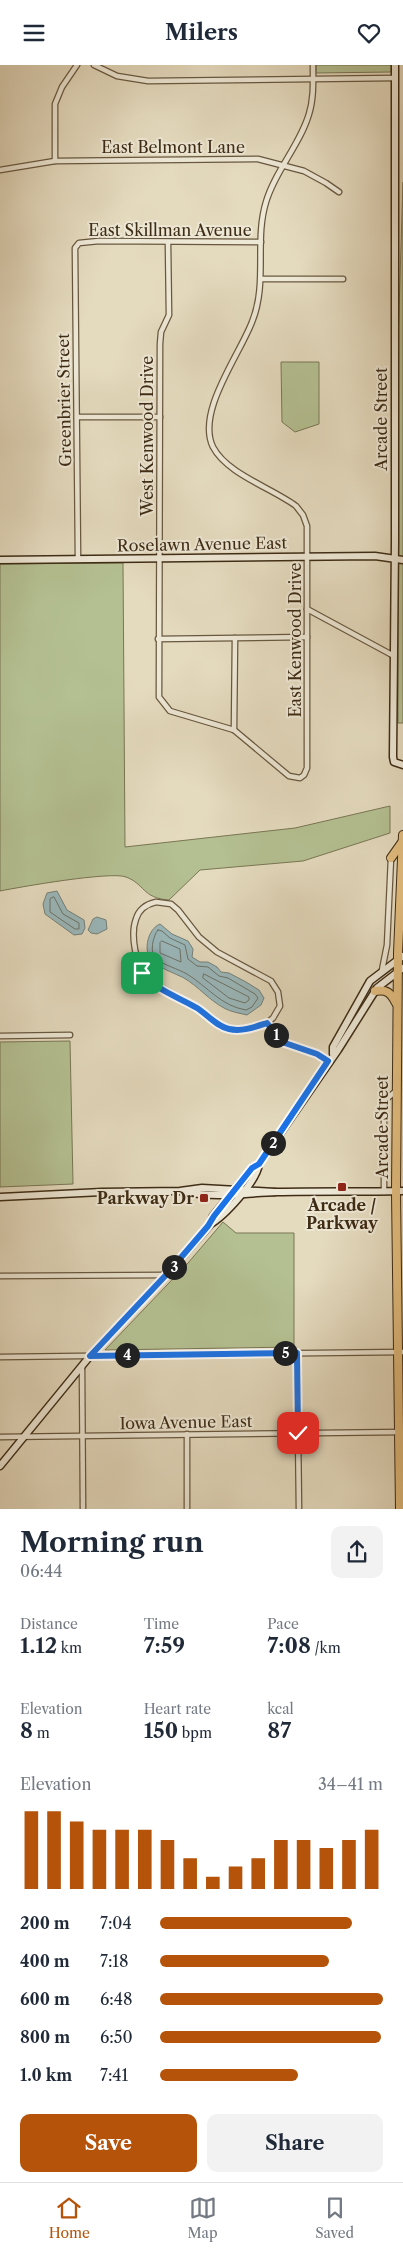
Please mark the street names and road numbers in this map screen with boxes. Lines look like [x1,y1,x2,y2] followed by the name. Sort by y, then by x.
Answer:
[101,137,245,157] street label: East Belmont Lane
[88,220,252,240] street label: East Skillman Avenue
[53,333,75,467] street label: Greenbrier Street
[137,356,157,517] street label: West Kenwood Drive
[371,367,391,472] street label: Arcade Street
[117,533,288,555] street label: Roselawn Avenue East
[285,563,305,717] street label: East Kenwood Drive
[372,1075,392,1180] street label: Arcade Street
[119,1411,253,1433] street label: Iowa Avenue East

